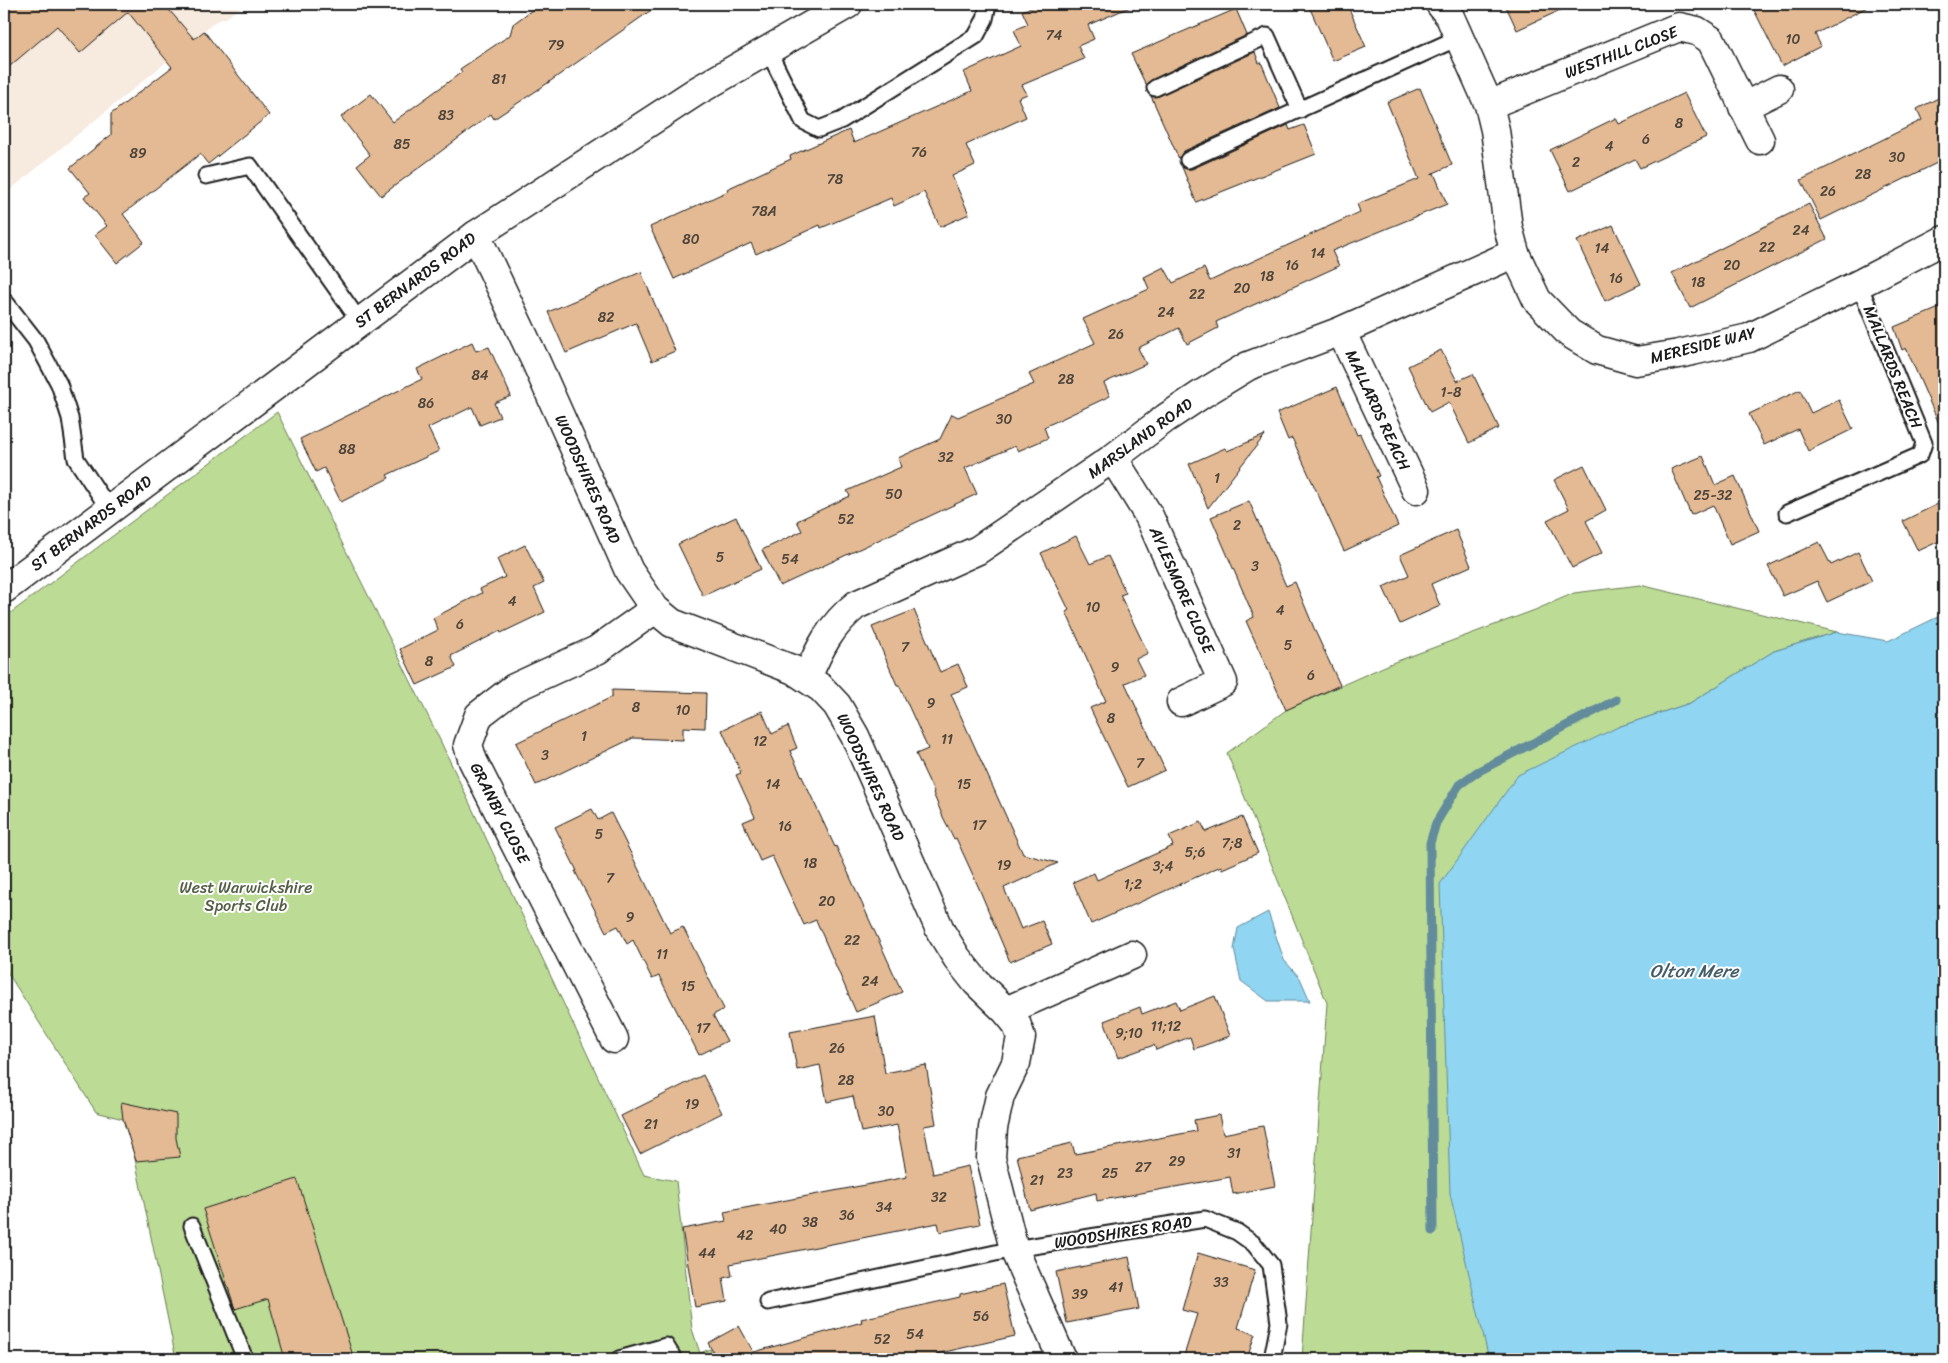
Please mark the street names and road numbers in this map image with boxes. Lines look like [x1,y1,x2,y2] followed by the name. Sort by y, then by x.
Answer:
[1560,17,1683,87] street label: WESTHILL CLOSE
[348,224,483,336] street label: ST BERNARDS ROAD
[1855,301,1931,433] street label: MALLARDS REACH
[1647,318,1759,372] street label: MERESIDE WAY
[1337,344,1419,476] street label: MALLARDS REACH
[1081,389,1199,486] street label: MARSLAND ROAD
[547,410,630,549] street label: WOODSHIRES ROAD
[24,467,159,579] street label: ST BERNARDS ROAD
[1141,521,1223,659] street label: AYLESMORE CLOSE
[829,708,914,846] street label: WOODSHIRES ROAD
[462,757,539,870] street label: GRANBY CLOSE
[1052,1207,1194,1257] street label: WOODSHIRES ROAD

